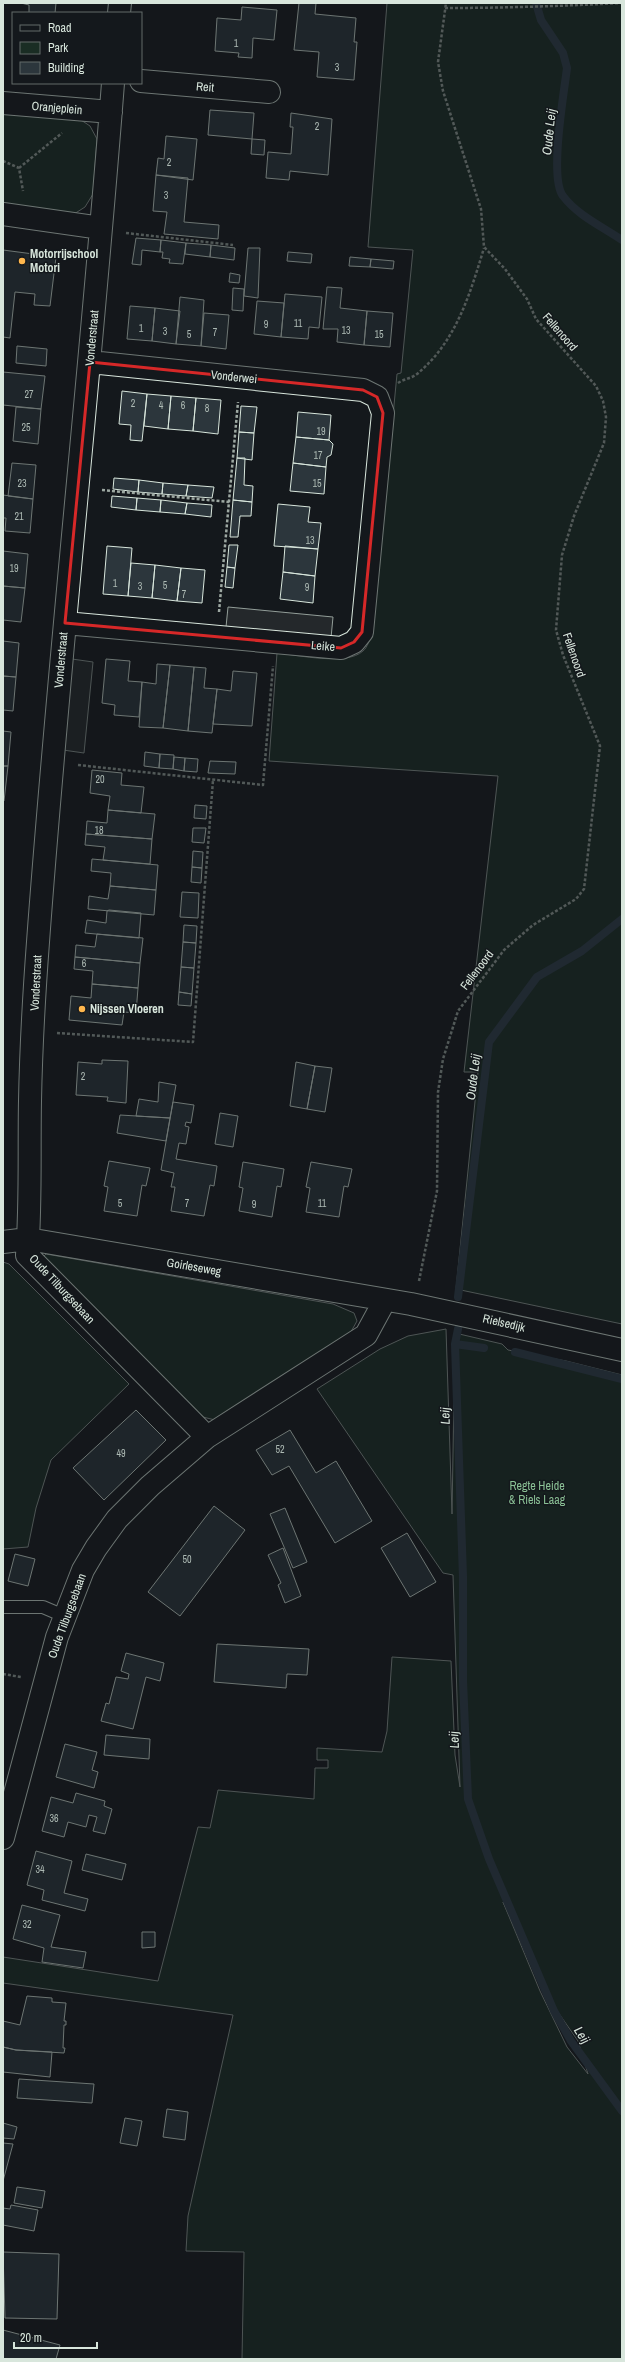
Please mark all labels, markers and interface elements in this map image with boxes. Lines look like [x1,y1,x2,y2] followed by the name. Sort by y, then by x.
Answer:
[12,12,142,84] legend
[48,20,72,36] text: Road
[234,37,239,50] house number: 1
[48,40,68,56] text: Park
[48,60,85,76] text: Building
[335,61,340,74] house number: 3
[195,78,215,96] street label: Reit
[31,98,83,118] street label: Oranjeplein
[538,107,560,156] water label: Oude Leij
[315,120,320,133] house number: 2
[167,156,172,169] house number: 2
[164,189,169,202] house number: 3
[30,246,99,276] place label: Motorrijschool Motori
[17,256,27,266] marker: Motorrijschool Motori
[82,309,102,366] street label: Vonderstraat
[539,309,581,355] street label: Fellenoord
[294,317,303,330] house number: 11
[264,318,269,331] house number: 9
[139,322,144,335] house number: 1
[341,324,351,337] house number: 13
[163,325,168,338] house number: 3
[213,326,218,339] house number: 7
[187,328,192,341] house number: 5
[374,328,384,341] house number: 15
[210,367,258,387] street label: Vonderwei
[24,388,34,401] house number: 27
[131,397,136,410] house number: 2
[159,399,164,412] house number: 4
[181,399,186,412] house number: 6
[205,402,210,415] house number: 8
[21,421,31,434] house number: 25
[316,425,326,438] house number: 19
[313,449,323,462] house number: 17
[17,477,27,490] house number: 23
[312,477,322,490] house number: 15
[14,510,24,523] house number: 21
[305,534,315,547] house number: 13
[9,562,19,575] house number: 19
[113,577,118,590] house number: 1
[163,579,168,592] house number: 5
[138,580,143,593] house number: 3
[305,581,310,594] house number: 9
[182,588,187,601] house number: 7
[51,631,71,688] street label: Vonderstraat
[559,631,589,679] street label: Fellenoord
[310,637,336,655] street label: Leike
[95,773,105,786] house number: 20
[94,824,104,837] house number: 18
[457,947,497,993] street label: Fellenoord
[27,954,45,1011] street label: Vonderstraat
[82,957,87,970] house number: 6
[90,1001,164,1017] place label: Nijssen Vloeren
[77,1004,87,1014] marker: Nijssen Vloeren
[462,1052,484,1101] water label: Oude Leij
[81,1070,86,1083] house number: 2
[118,1197,123,1210] house number: 5
[185,1197,190,1210] house number: 7
[318,1197,327,1210] house number: 11
[252,1198,257,1211] house number: 9
[26,1251,98,1327] street label: Oude Tilburgsebaan
[165,1254,223,1280] street label: Goirleseweg
[481,1310,527,1336] street label: Rielsedijk
[436,1407,454,1425] water label: Leij
[275,1443,285,1456] house number: 52
[116,1447,126,1460] house number: 49
[509,1478,566,1508] park label: Regte Heide & Riels Laag
[182,1553,192,1566] house number: 50
[44,1571,90,1661] street label: Oude Tilburgsebaan
[445,1730,463,1749] water label: Leij
[49,1812,59,1825] house number: 36
[35,1863,45,1876] house number: 34
[22,1918,32,1931] house number: 32
[570,2023,594,2047] water label: Leij
[14,2324,97,2350] scale bar
[20,2330,42,2346] text: 20 m

